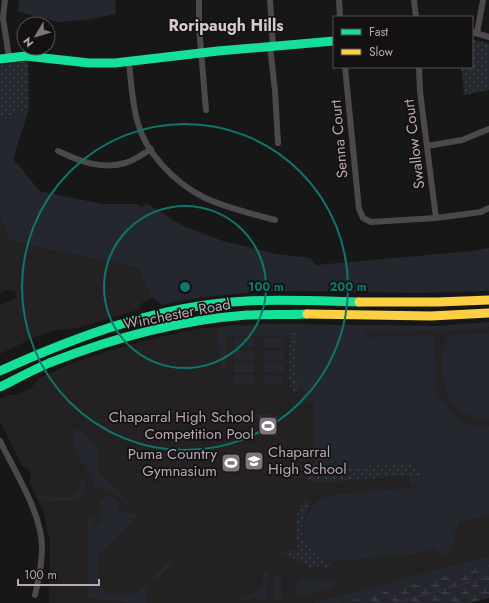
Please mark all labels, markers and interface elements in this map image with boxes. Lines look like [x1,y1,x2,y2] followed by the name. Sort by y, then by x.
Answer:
[168,14,284,37] district label: Roripaugh Hills
[16,16,56,56] north arrow
[333,16,473,68] legend
[369,23,388,41] text: Fast
[19,34,37,51] text: N
[369,43,394,61] text: Slow
[398,97,430,190] street label: Swallow Court
[325,99,353,179] street label: Senna Court
[248,278,284,296] text: 100 m
[329,278,367,296] text: 200 m
[178,280,192,294] centre of rings
[122,293,232,335] street label: Winchester Road
[109,406,254,445] place label: Chaparral High School Competition Pool
[257,415,279,437] sports icon: Chaparral High School Competition Pool
[268,441,347,480] place label: Chaparral High School
[128,443,217,482] place label: Puma Country Gymnasium
[243,450,265,472] school or university icon: Chaparral High School
[220,452,242,474] sports icon: Puma Country Gymnasium
[18,561,99,587] scale bar
[24,566,57,584] text: 100 m

